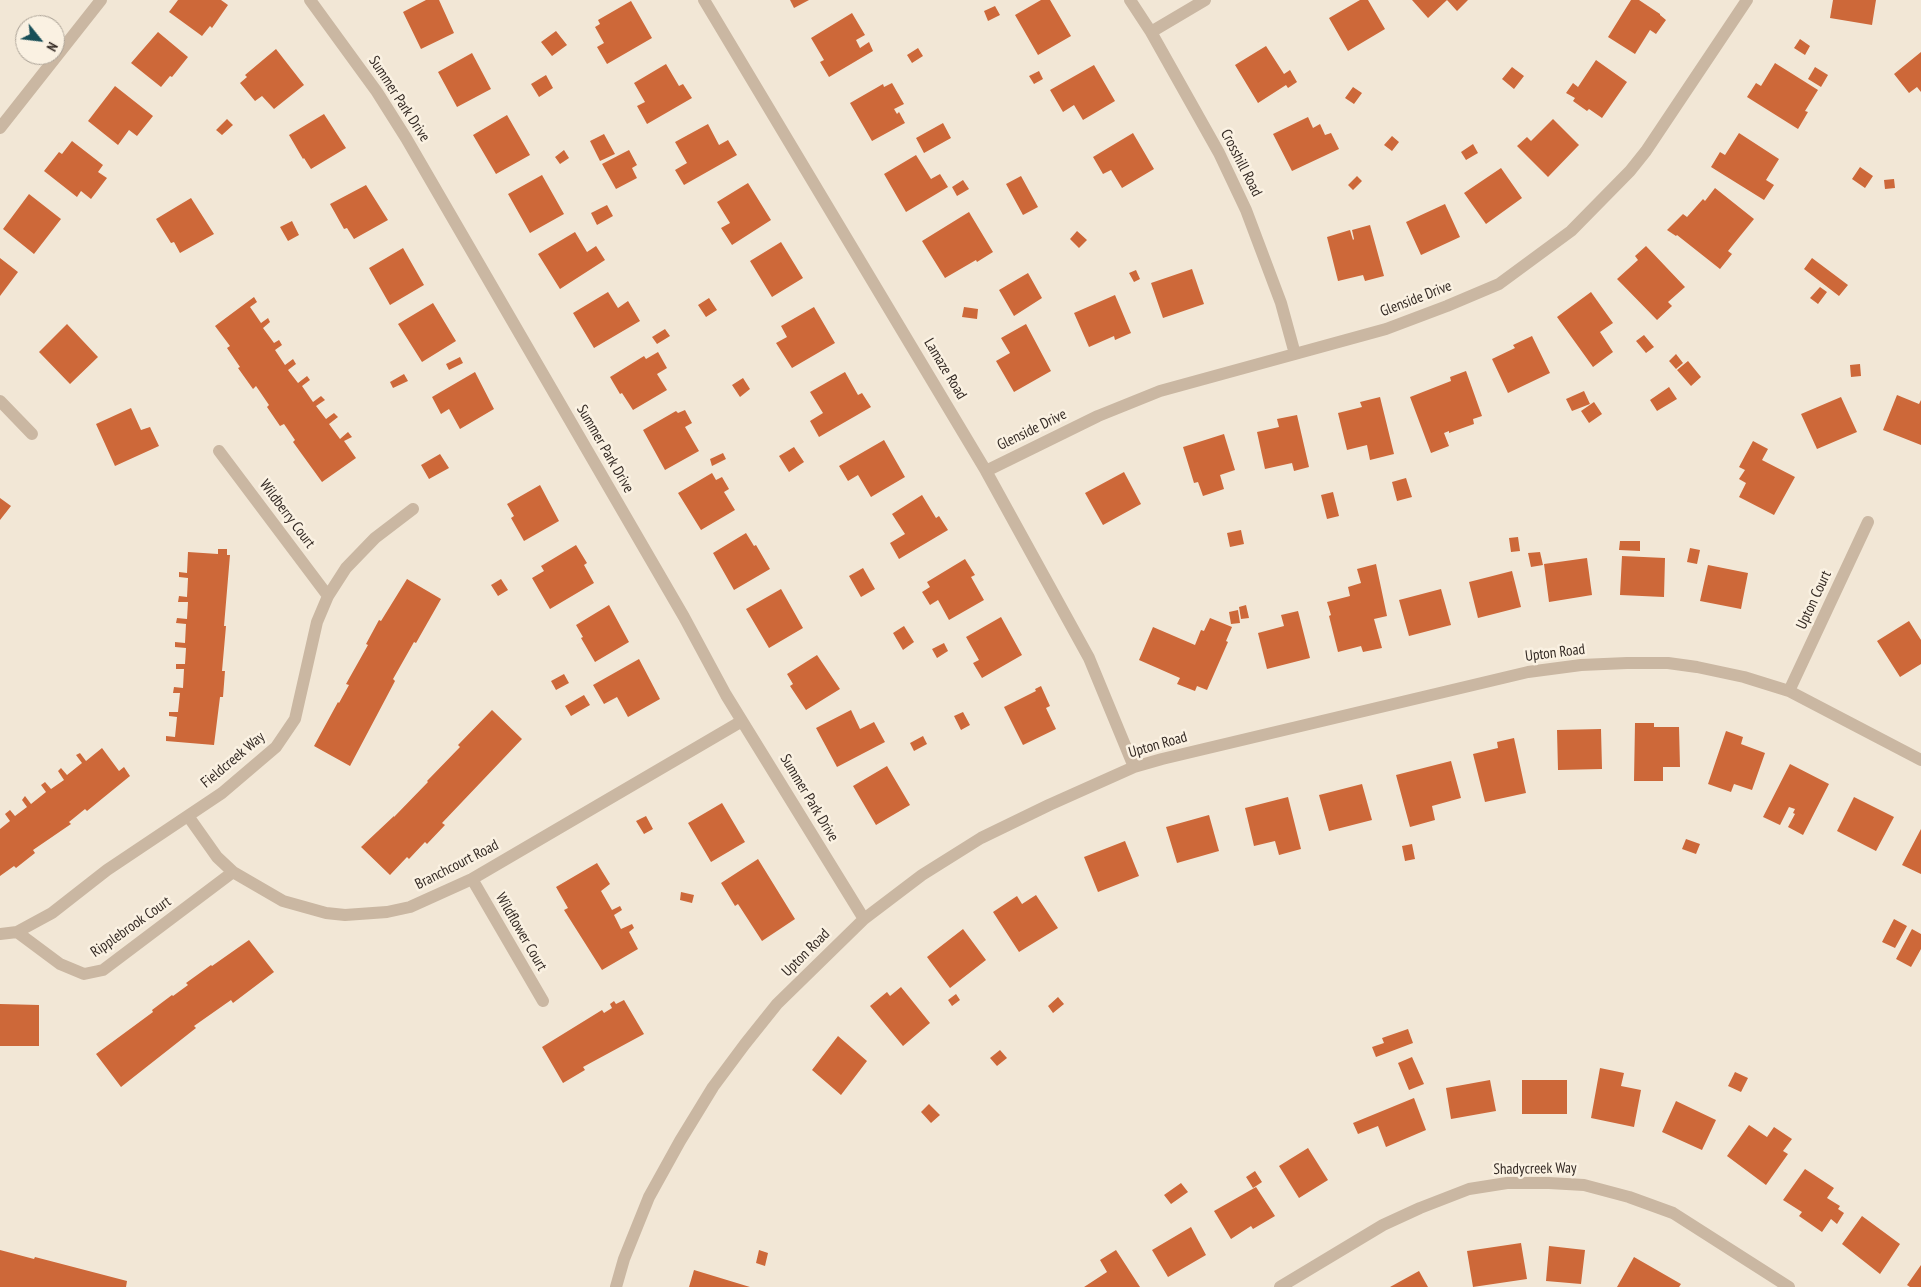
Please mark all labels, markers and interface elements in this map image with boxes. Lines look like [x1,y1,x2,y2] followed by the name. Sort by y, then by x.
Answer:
[15,15,65,65] north arrow
[43,39,62,54] text: N
[365,53,433,145] street label: Summer Park Drive
[1216,126,1266,200] street label: Crosshill Road
[1378,277,1454,321] street label: Glenside Drive
[920,335,970,403] street label: Lamaze Road
[573,402,637,496] street label: Summer Park Drive
[994,405,1070,455] street label: Glenside Drive
[255,476,319,552] street label: Wildberry Court
[1793,568,1835,632] street label: Upton Court
[1524,640,1586,666] street label: Upton Road
[198,728,268,792] street label: Fieldcreek Way
[1127,728,1189,762] street label: Upton Road
[776,751,842,845] street label: Summer Park Drive
[412,836,502,894] street label: Branchcourt Road
[491,890,551,974] street label: Wildflower Court
[87,893,175,961] street label: Ripplebrook Court
[778,925,834,981] street label: Upton Road
[1493,1159,1577,1179] street label: Shadycreek Way

